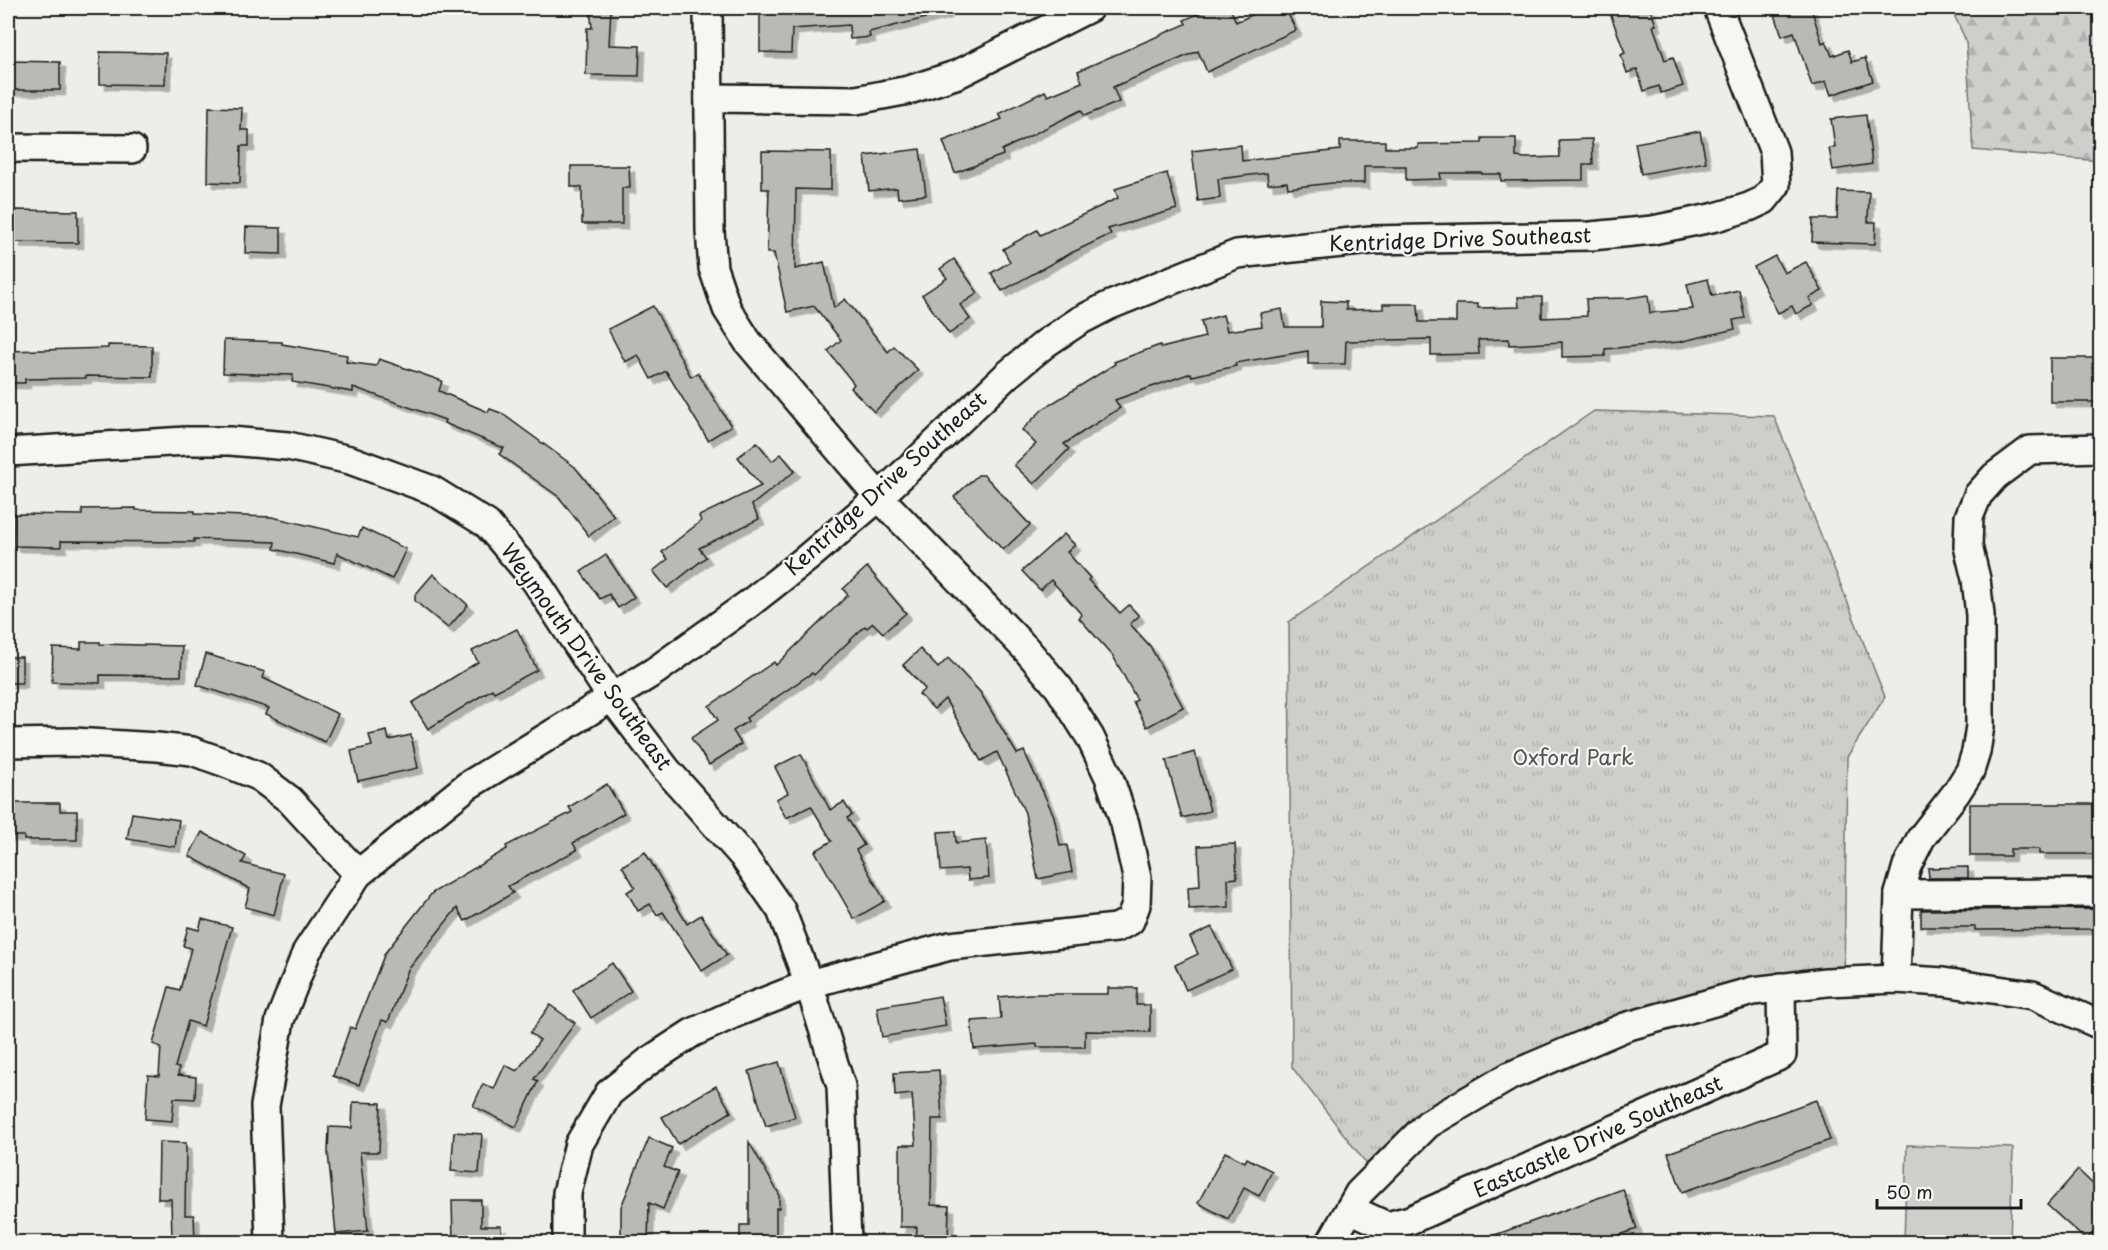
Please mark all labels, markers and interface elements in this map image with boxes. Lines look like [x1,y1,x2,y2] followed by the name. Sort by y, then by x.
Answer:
[1328,217,1592,259] street label: Kentridge Drive Southeast
[776,383,993,582] street label: Kentridge Drive Southeast
[494,535,681,776] street label: Weymouth Drive Southeast
[1512,740,1634,772] park label: Oxford Park
[1467,1066,1727,1205] street label: Eastcastle Drive Southeast
[1877,1172,2021,1210] scale bar
[1886,1178,1933,1205] text: 50 m

